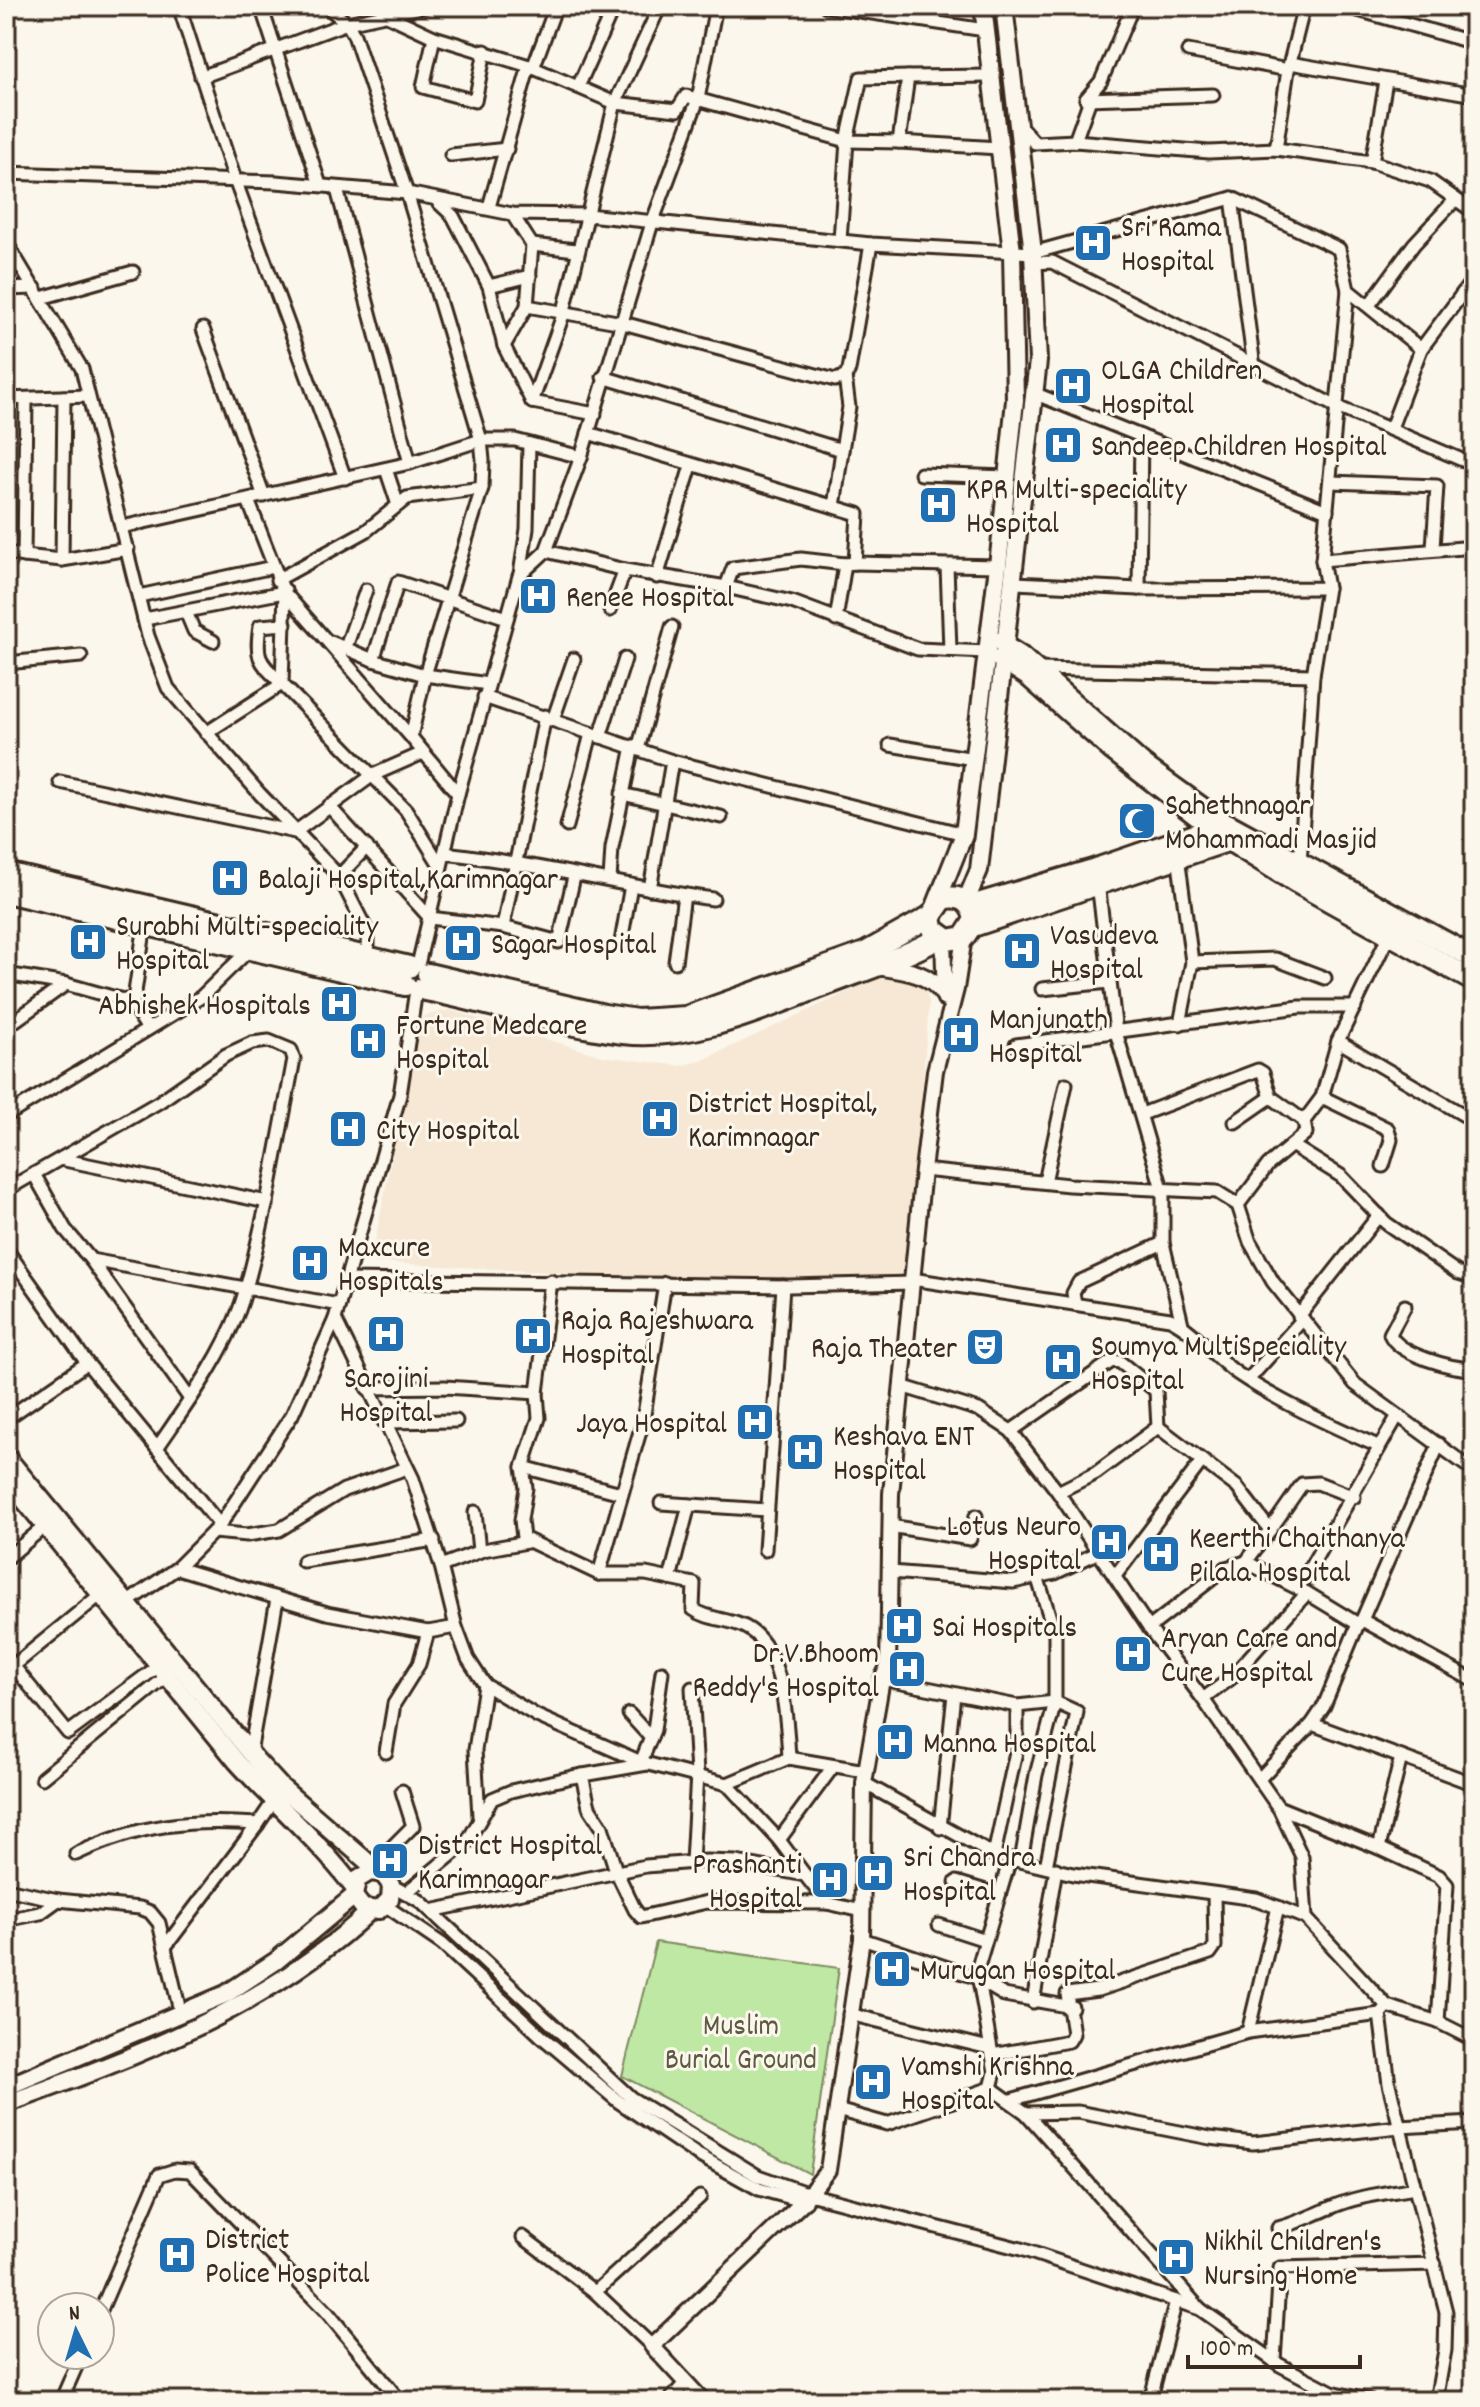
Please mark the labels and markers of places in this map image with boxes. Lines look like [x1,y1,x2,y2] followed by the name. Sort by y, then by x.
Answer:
[1121,209,1222,286] place label: Sri Rama Hospital
[1072,222,1114,264] hospital icon: Sri Rama Hospital
[1101,352,1262,429] place label: OLGA Children Hospital
[1052,365,1094,407] hospital icon: OLGA Children Hospital
[1042,424,1084,466] hospital icon: Sandeep Children Hospital
[1091,428,1387,471] place label: Sandeep Children Hospital
[966,471,1187,548] place label: KPR Multi-speciality Hospital
[917,484,959,526] hospital icon: KPR Multi-speciality Hospital
[517,575,559,617] hospital icon: Renee Hospital
[566,579,734,622] place label: Renee Hospital
[1165,787,1377,864] place label: Sahethnagar Mohammadi Masjid
[1116,800,1158,842] mosque icon: Sahethnagar Mohammadi Masjid
[209,857,251,899] hospital icon: Balaji Hospital,Karimnagar
[258,861,558,904] place label: Balaji Hospital,Karimnagar
[116,908,379,985] place label: Surabhi Multi-speciality Hospital
[1050,917,1159,994] place label: Vasudeva Hospital
[67,921,109,963] hospital icon: Surabhi Multi-speciality Hospital
[442,922,484,964] hospital icon: Sagar Hospital
[491,926,656,969] place label: Sagar Hospital
[1001,930,1043,972] hospital icon: Vasudeva Hospital
[318,983,360,1025] hospital icon: Abhishek Hospitals
[98,987,311,1030] place label: Abhishek Hospitals
[989,1001,1108,1078] place label: Manjunath Hospital
[396,1007,587,1084] place label: Fortune Medcare Hospital
[940,1014,982,1056] hospital icon: Manjunath Hospital
[347,1020,389,1062] hospital icon: Fortune Medcare Hospital
[688,1085,878,1162] place label: District Hospital, Karimnagar
[639,1098,681,1140] hospital icon: District Hospital, Karimnagar
[327,1108,369,1150] hospital icon: City Hospital
[376,1112,519,1155] place label: City Hospital
[338,1229,444,1306] place label: Maxcure Hospitals
[289,1242,331,1284] hospital icon: Maxcure Hospitals
[561,1302,754,1379] place label: Raja Rajeshwara Hospital
[365,1313,407,1355] hospital icon: Sarojini Hospital
[512,1315,554,1357] hospital icon: Raja Rajeshwara Hospital
[964,1326,1006,1368] theatre icon: Raja Theater
[1091,1328,1347,1405] place label: Soumya MultiSpeciality Hospital
[811,1330,957,1373] place label: Raja Theater
[1042,1341,1084,1383] hospital icon: Soumya MultiSpeciality Hospital
[340,1360,432,1437] place label: Sarojini Hospital
[734,1401,776,1443] hospital icon: Jaya Hospital
[576,1405,727,1448] place label: Jaya Hospital
[833,1418,974,1495] place label: Keshava ENT Hospital
[784,1431,826,1473] hospital icon: Keshava ENT Hospital
[946,1508,1081,1585] place label: Lotus Neuro Hospital
[1189,1520,1406,1597] place label: Keerthi Chaithanya Pilala Hospital
[1088,1521,1130,1563] hospital icon: Lotus Neuro Hospital
[1140,1533,1182,1575] hospital icon: Keerthi Chaithanya Pilala Hospital
[883,1605,925,1647] hospital icon: Sai Hospitals
[932,1609,1077,1652] place label: Sai Hospitals
[1161,1620,1338,1697] place label: Aryan Care and Cure Hospital
[1112,1633,1154,1675] hospital icon: Aryan Care and Cure Hospital
[693,1635,879,1712] place label: Dr.V.Bhoom Reddy's Hospital
[886,1648,928,1690] hospital icon: Dr.V.Bhoom Reddy's Hospital
[874,1721,916,1763] hospital icon: Manna Hospital
[923,1725,1096,1768] place label: Manna Hospital
[418,1827,602,1904] place label: District Hospital Karimnagar
[903,1839,1036,1916] place label: Sri Chandra Hospital
[369,1840,411,1882] hospital icon: District Hospital Karimnagar
[692,1846,802,1923] place label: Prashanti Hospital
[854,1852,896,1894] hospital icon: Sri Chandra Hospital
[809,1859,851,1901] hospital icon: Prashanti Hospital
[871,1948,913,1990] hospital icon: Murugan Hospital
[920,1952,1115,1995] place label: Murugan Hospital
[901,2048,1075,2125] place label: Vamshi Krishna Hospital
[852,2061,894,2103] hospital icon: Vamshi Krishna Hospital
[205,2221,370,2298] place label: District Police Hospital
[1204,2223,1382,2300] place label: Nikhil Children's Nursing Home
[156,2234,198,2276] hospital icon: District Police Hospital
[1155,2236,1197,2278] hospital icon: Nikhil Children's Nursing Home

